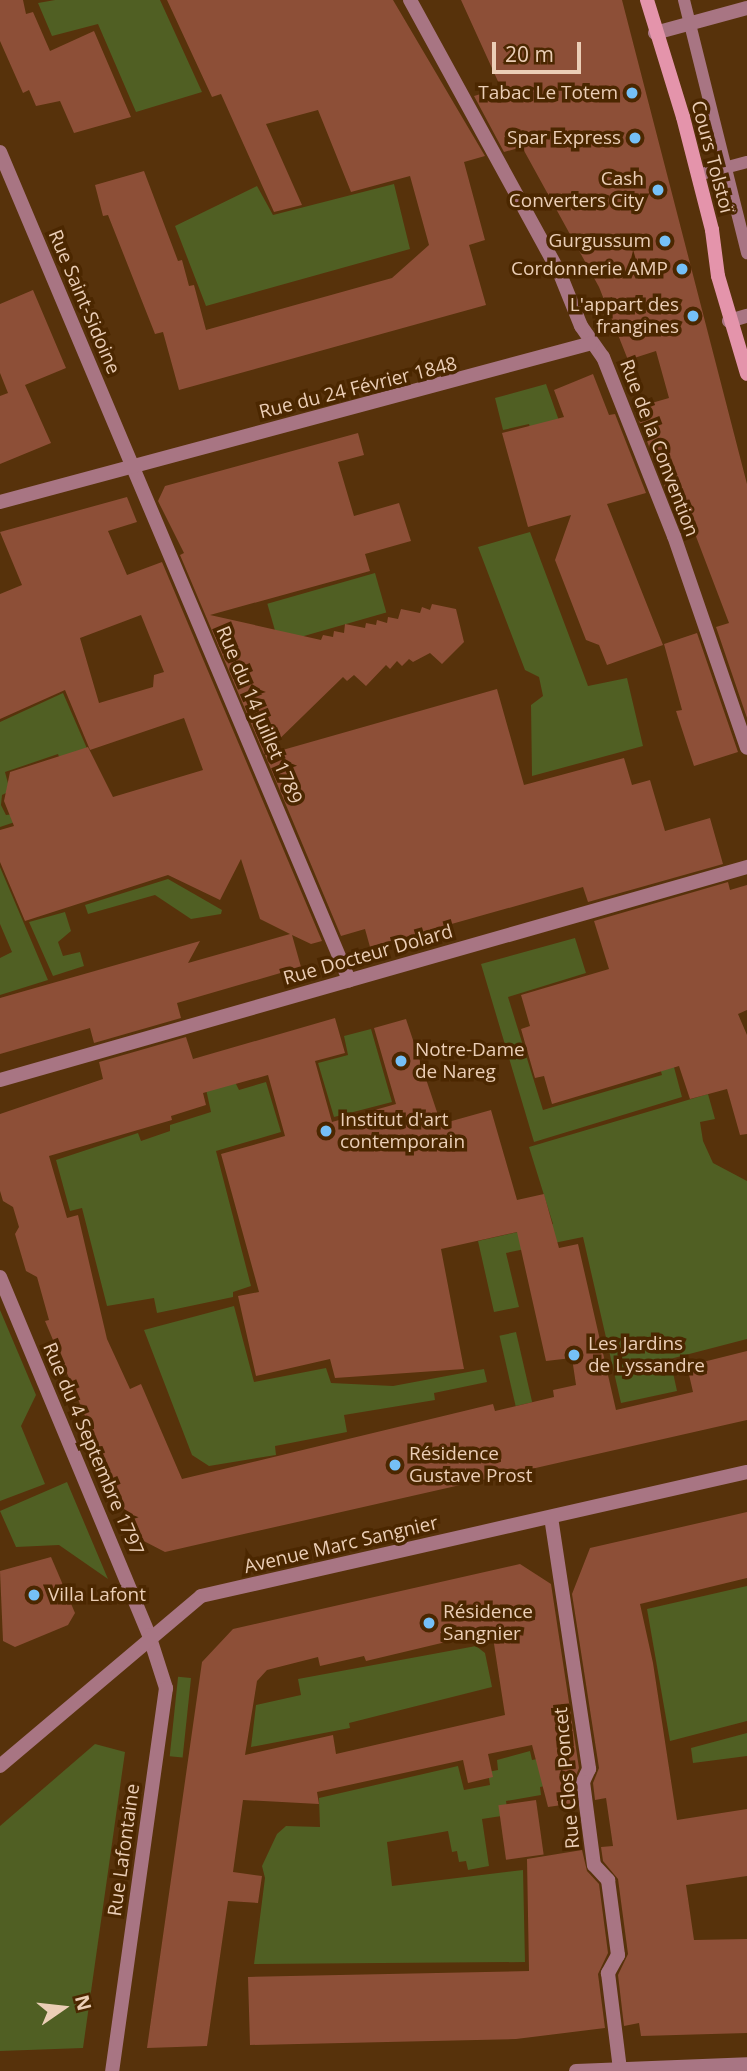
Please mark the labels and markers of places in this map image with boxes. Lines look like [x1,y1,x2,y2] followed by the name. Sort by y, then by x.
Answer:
[478,82,618,104] place label: Tabac Le Totem
[624,85,640,101] marker: Tabac Le Totem
[507,127,621,149] place label: Spar Express
[627,130,643,146] marker: Spar Express
[509,168,644,212] place label: Cash Converters City
[650,182,666,198] marker: Cash Converters City
[548,230,651,252] place label: Gurgussum
[657,233,673,249] marker: Gurgussum
[511,258,668,280] place label: Cordonnerie AMP
[674,261,690,277] marker: Cordonnerie AMP
[570,294,679,338] place label: L'appart des frangines
[685,308,701,324] marker: L'appart des frangines
[415,1039,525,1083] place label: Notre-Dame de Nareg
[393,1053,409,1069] marker: Notre-Dame de Nareg
[340,1109,465,1153] place label: Institut d'art contemporain
[318,1123,334,1139] marker: Institut d'art contemporain
[588,1333,705,1377] place label: Les Jardins de Lyssandre
[566,1347,582,1363] marker: Les Jardins de Lyssandre
[409,1443,532,1487] place label: Résidence Gustave Prost
[387,1457,403,1473] marker: Résidence Gustave Prost
[48,1584,146,1606] place label: Villa Lafont
[26,1587,42,1603] marker: Villa Lafont
[443,1601,533,1645] place label: Résidence Sangnier
[421,1615,437,1631] marker: Résidence Sangnier

